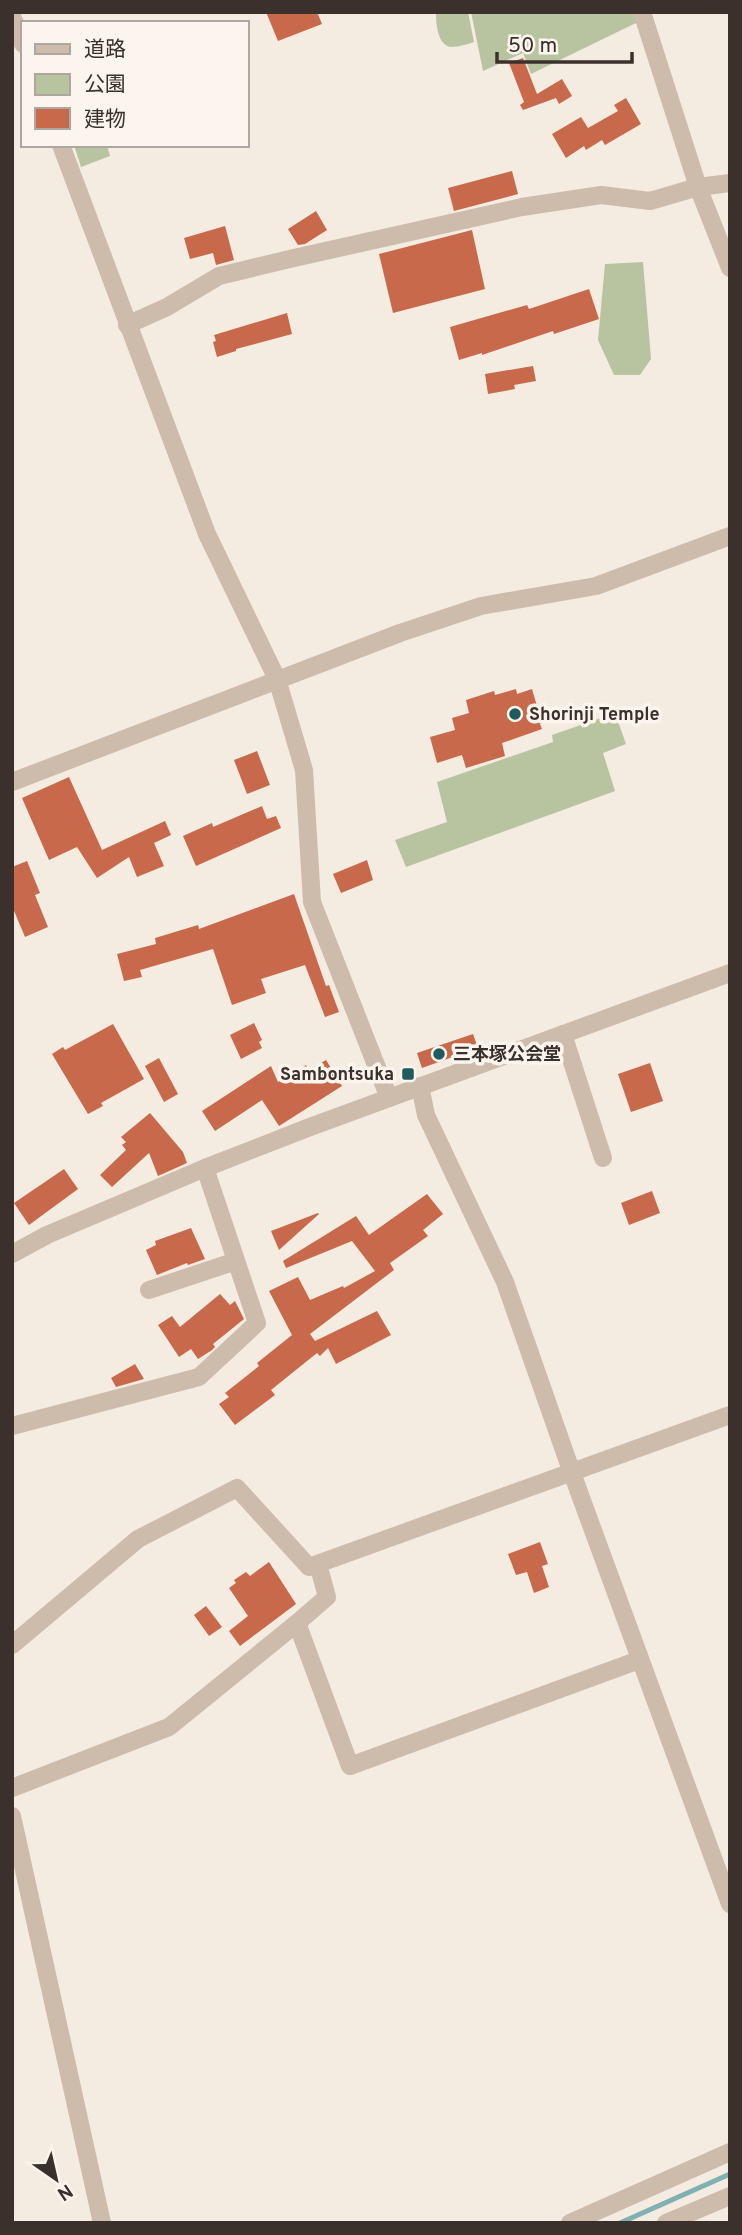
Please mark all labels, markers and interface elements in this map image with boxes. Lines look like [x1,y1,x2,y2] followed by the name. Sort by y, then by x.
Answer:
[21,21,248,147] legend
[497,21,632,65] scale bar
[508,33,557,60] text: 50 m
[84,37,126,64] text: 道路
[84,72,126,99] text: 公園
[84,107,126,134] text: 建物
[529,704,660,727] place label: Shorinji Temple
[507,706,523,722] marker: Shorinji Temple
[453,1044,561,1067] place label: 三本塚公会堂
[431,1046,447,1062] marker: 三本塚公会堂
[280,1064,394,1087] place label: Sambontsuka
[400,1066,416,1082] marker: Sambontsuka
[21,2144,91,2214] north arrow
[52,2178,77,2205] text: N

